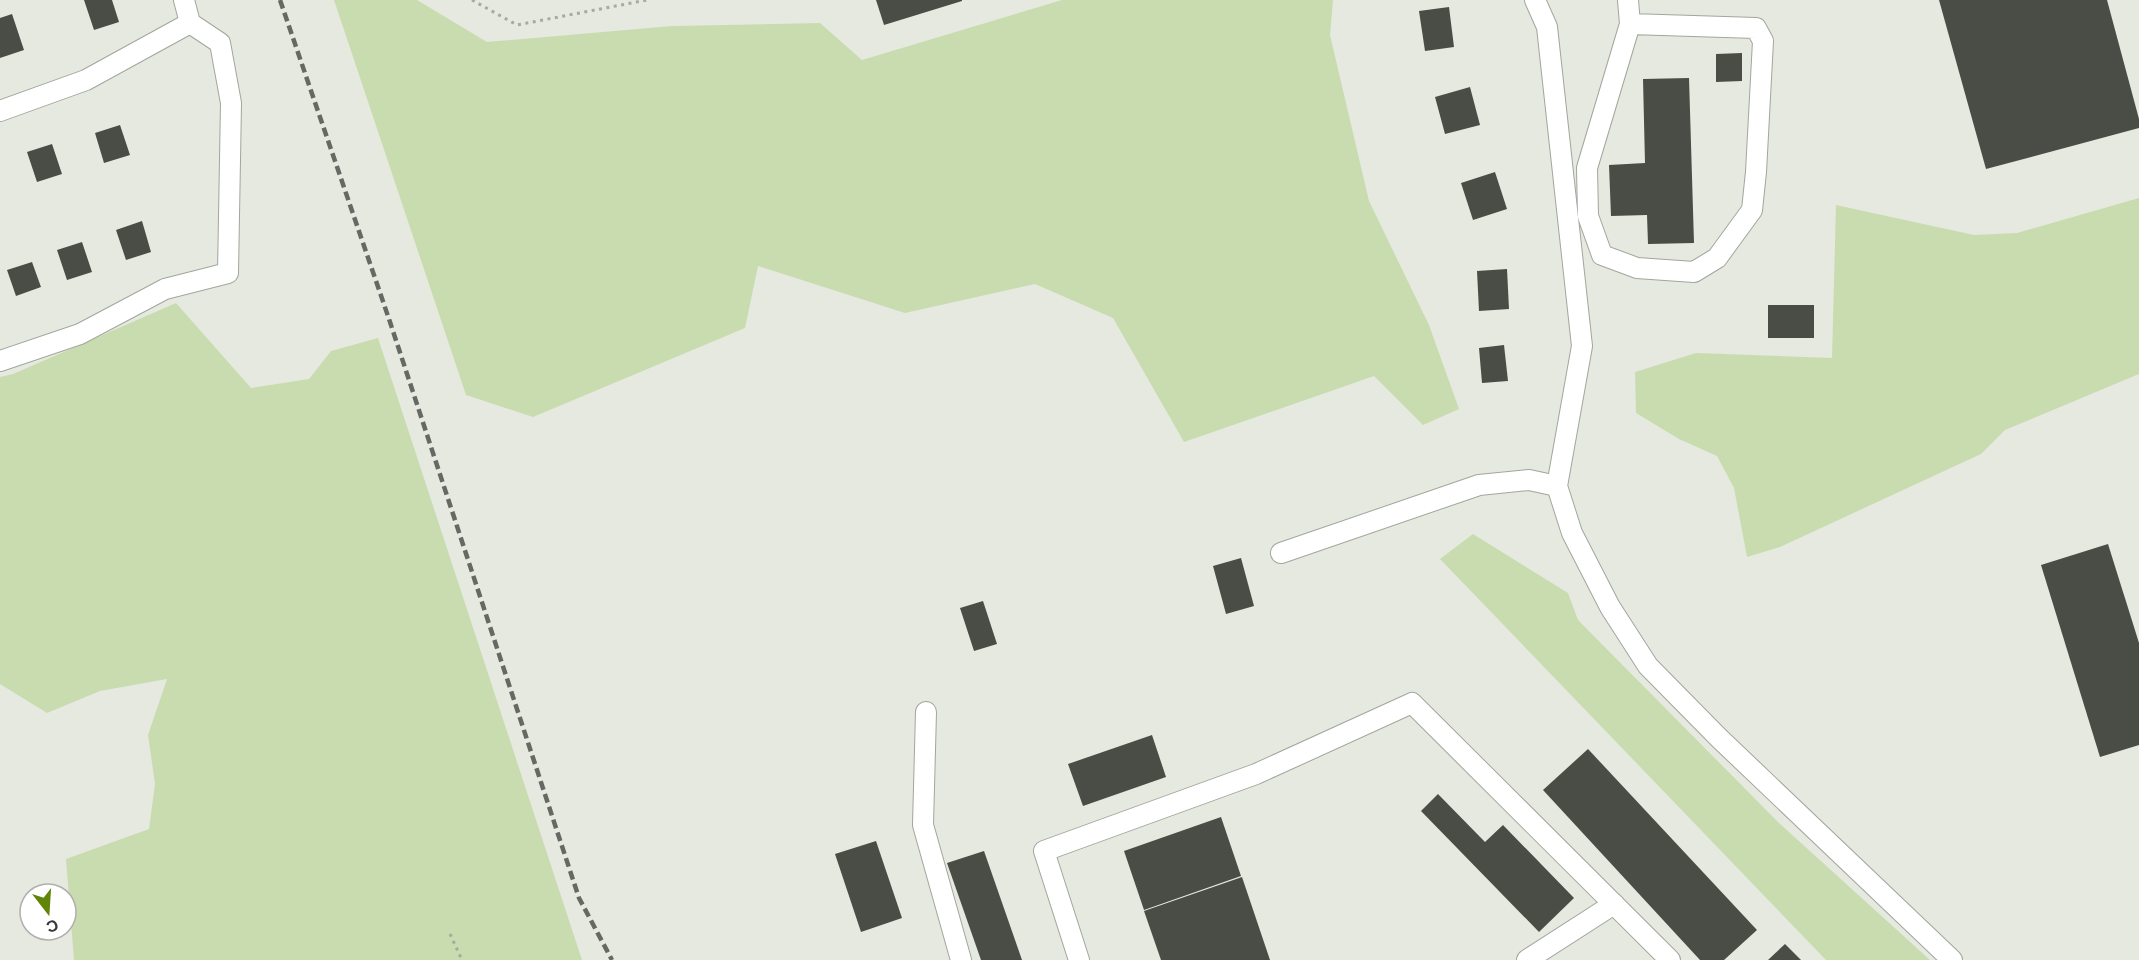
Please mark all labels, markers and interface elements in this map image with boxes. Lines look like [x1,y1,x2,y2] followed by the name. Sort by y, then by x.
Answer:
[18,882,78,942] north arrow
[44,916,61,938] text: С

